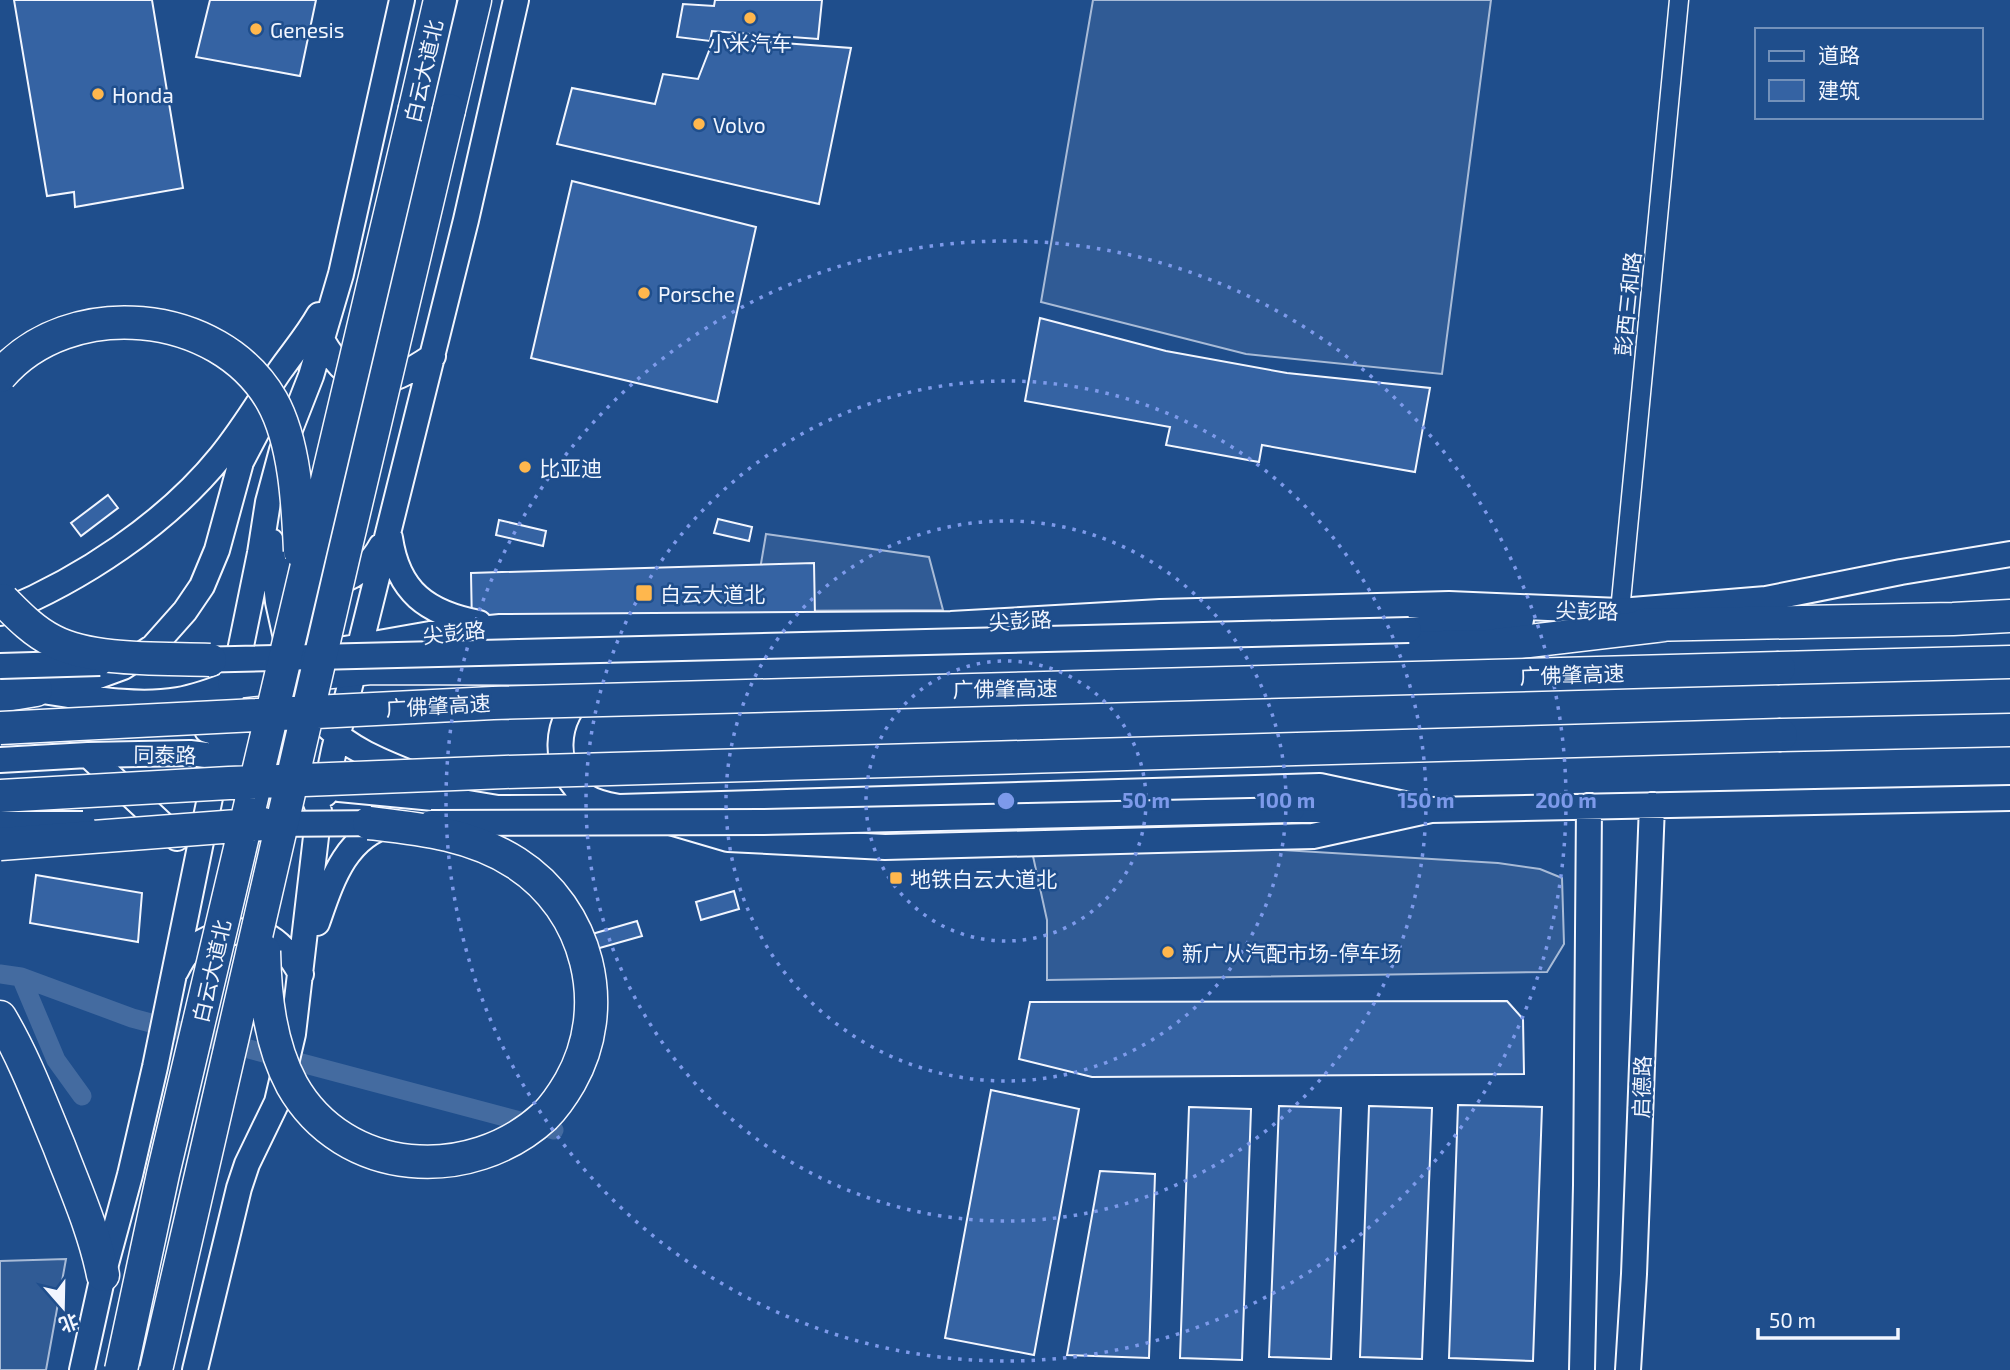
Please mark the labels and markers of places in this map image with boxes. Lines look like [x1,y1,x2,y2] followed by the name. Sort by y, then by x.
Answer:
[742,10,758,26] marker: 小米汽车
[270,17,345,42] place label: Genesis
[248,21,264,37] marker: Genesis
[708,30,792,55] place label: 小米汽车
[112,82,174,107] place label: Honda
[90,86,106,102] marker: Honda
[713,112,766,137] place label: Volvo
[691,116,707,132] marker: Volvo
[658,281,735,306] place label: Porsche
[636,285,652,301] marker: Porsche
[539,455,602,480] place label: 比亚迪
[517,459,533,475] marker: 比亚迪
[660,581,765,606] place label: 白云大道北
[634,583,654,603] marker: 白云大道北
[994,789,1018,813] centre of rings
[910,866,1057,891] place label: 地铁白云大道北
[888,870,904,886] marker: 地铁白云大道北
[1182,940,1401,965] place label: 新广从汽配市场-停车场
[1160,944,1176,960] marker: 新广从汽配市场-停车场

